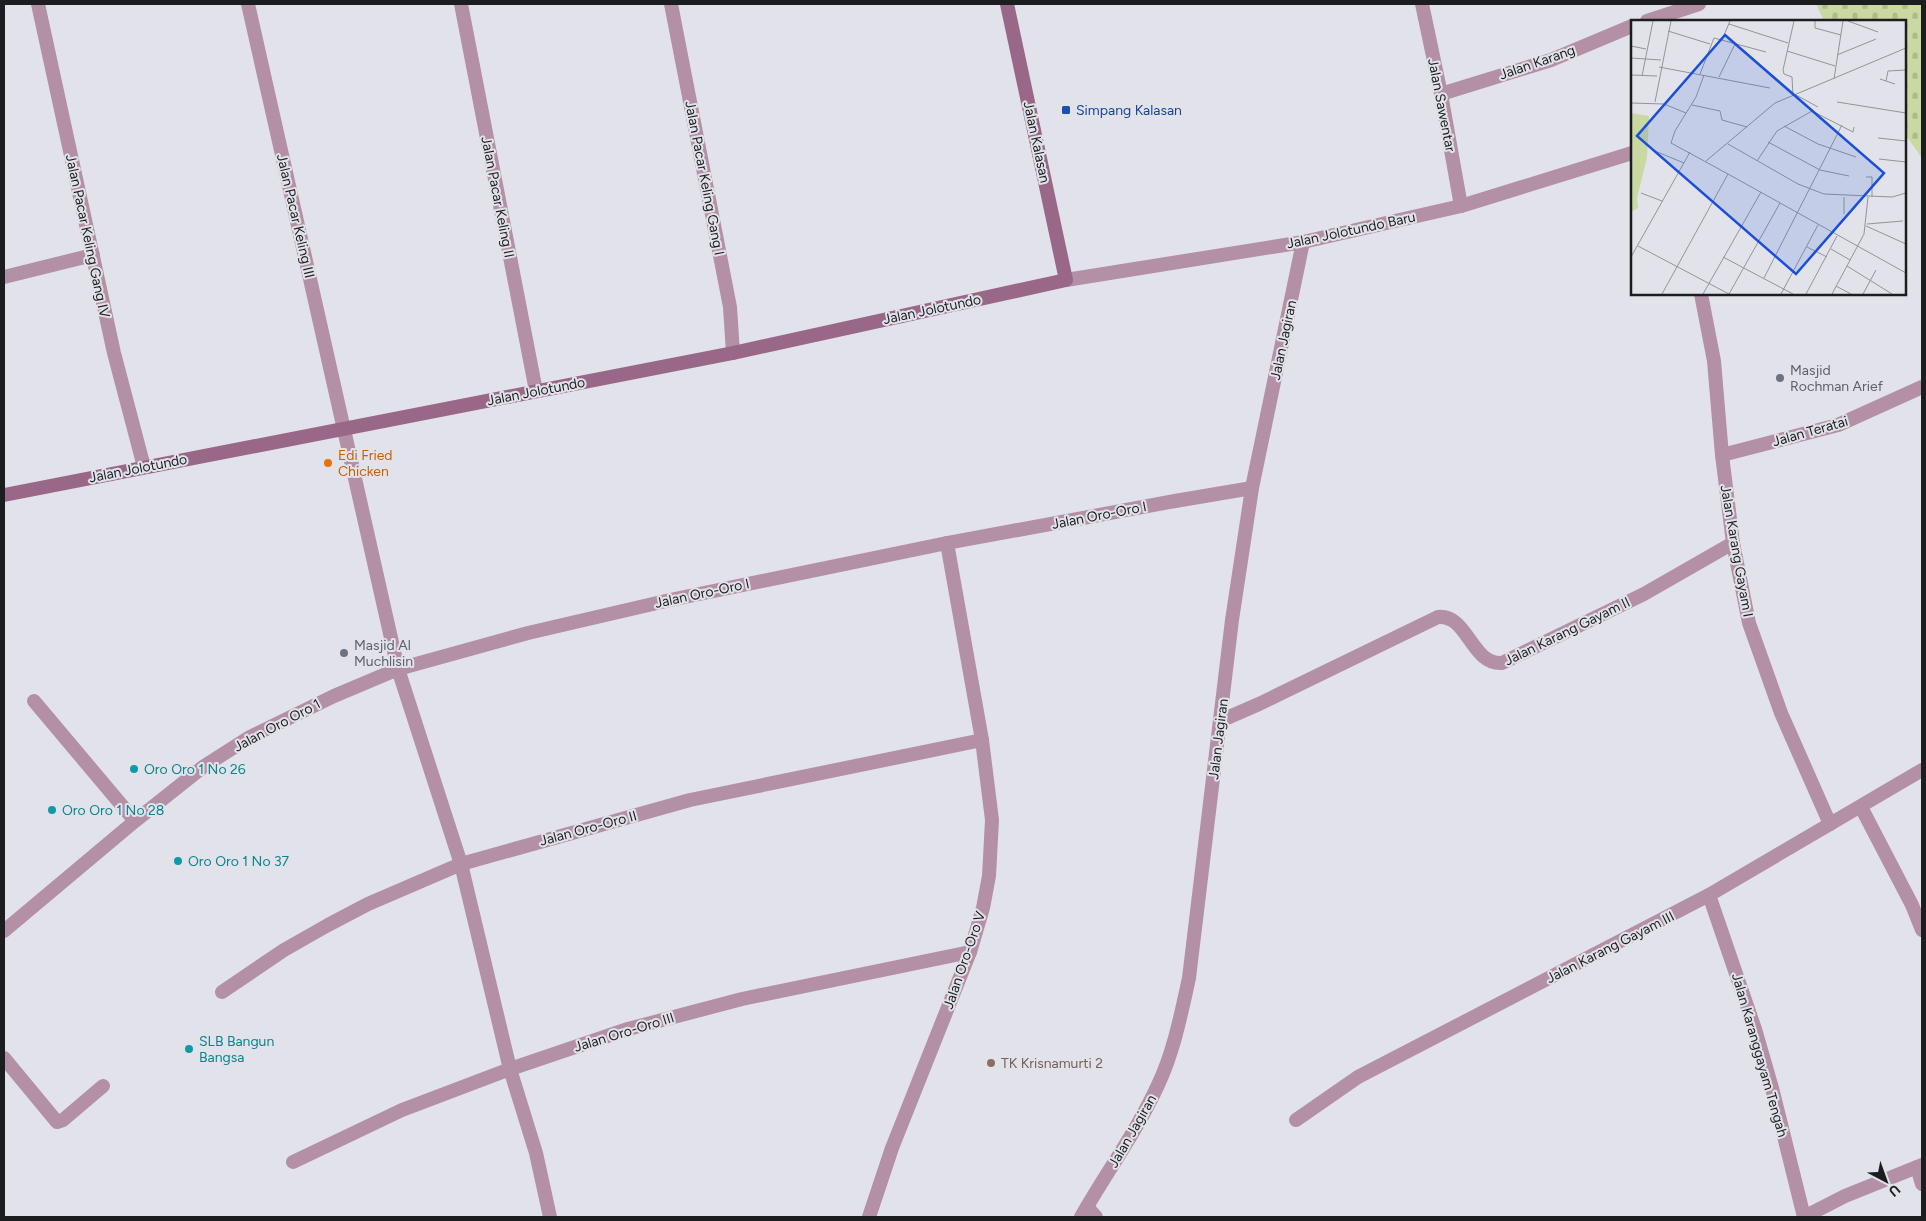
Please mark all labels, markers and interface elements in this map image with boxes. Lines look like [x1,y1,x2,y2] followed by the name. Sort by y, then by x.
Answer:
[1631,20,1906,295] inset map
[1497,42,1577,83] street label: Jalan Karang
[1424,57,1459,154] street label: Jalan Sawentar
[681,100,728,257] street label: Jalan Pacar Keling Gang I
[1020,100,1054,185] street label: Jalan Kalasan
[1076,102,1182,119] place label: Simpang Kalasan
[1060,104,1072,116] marker: Simpang Kalasan
[477,135,518,259] street label: Jalan Pacar Keling II
[273,152,318,280] street label: Jalan Pacar Keling III
[62,153,113,320] street label: Jalan Pacar Keling Gang IV
[1285,209,1417,252] street label: Jalan Jolotundo Baru
[882,291,983,328] street label: Jalan Jolotundo
[1267,298,1300,382] street label: Jalan Jagiran
[1790,362,1884,395] place label: Masjid Rochman Arief
[1774,372,1786,384] marker: Masjid Rochman Arief
[486,374,587,409] street label: Jalan Jolotundo
[1770,413,1850,450] street label: Jalan Teratai
[338,447,393,480] place label: Edi Fried Chicken
[88,451,189,486] street label: Jalan Jolotundo
[322,457,334,469] marker: Edi Fried Chicken
[1717,484,1757,619] street label: Jalan Karang Gayam I
[1050,498,1148,533] street label: Jalan Oro-Oro I
[653,575,751,612] street label: Jalan Oro-Oro I
[1502,594,1633,669] street label: Jalan Karang Gayam II
[354,637,413,670] place label: Masjid Al Muchlisin
[338,647,350,659] marker: Masjid Al Muchlisin
[231,695,324,755] street label: Jalan Oro Oro 1
[1205,697,1232,780] street label: Jalan Jagiran
[144,761,246,778] place label: Oro Oro 1 No 26
[128,763,140,775] marker: Oro Oro 1 No 26
[62,802,164,819] place label: Oro Oro 1 No 28
[46,804,58,816] marker: Oro Oro 1 No 28
[538,807,639,850] street label: Jalan Oro-Oro II
[188,853,290,870] place label: Oro Oro 1 No 37
[172,855,184,867] marker: Oro Oro 1 No 37
[1543,908,1677,987] street label: Jalan Karang Gayam III
[940,909,989,1011] street label: Jalan Oro-Oro V
[1728,971,1791,1139] street label: Jalan Karanggayam Tengah
[572,1009,676,1056] street label: Jalan Oro-Oro III
[199,1033,274,1066] place label: SLB Bangun Bangsa
[183,1043,195,1055] marker: SLB Bangun Bangsa
[1001,1055,1103,1072] place label: TK Krisnamurti 2
[985,1057,997,1069] marker: TK Krisnamurti 2
[1105,1092,1160,1171] street label: Jalan Jagiran
[1861,1156,1911,1206] north arrow
[1885,1181,1903,1200] text: U

